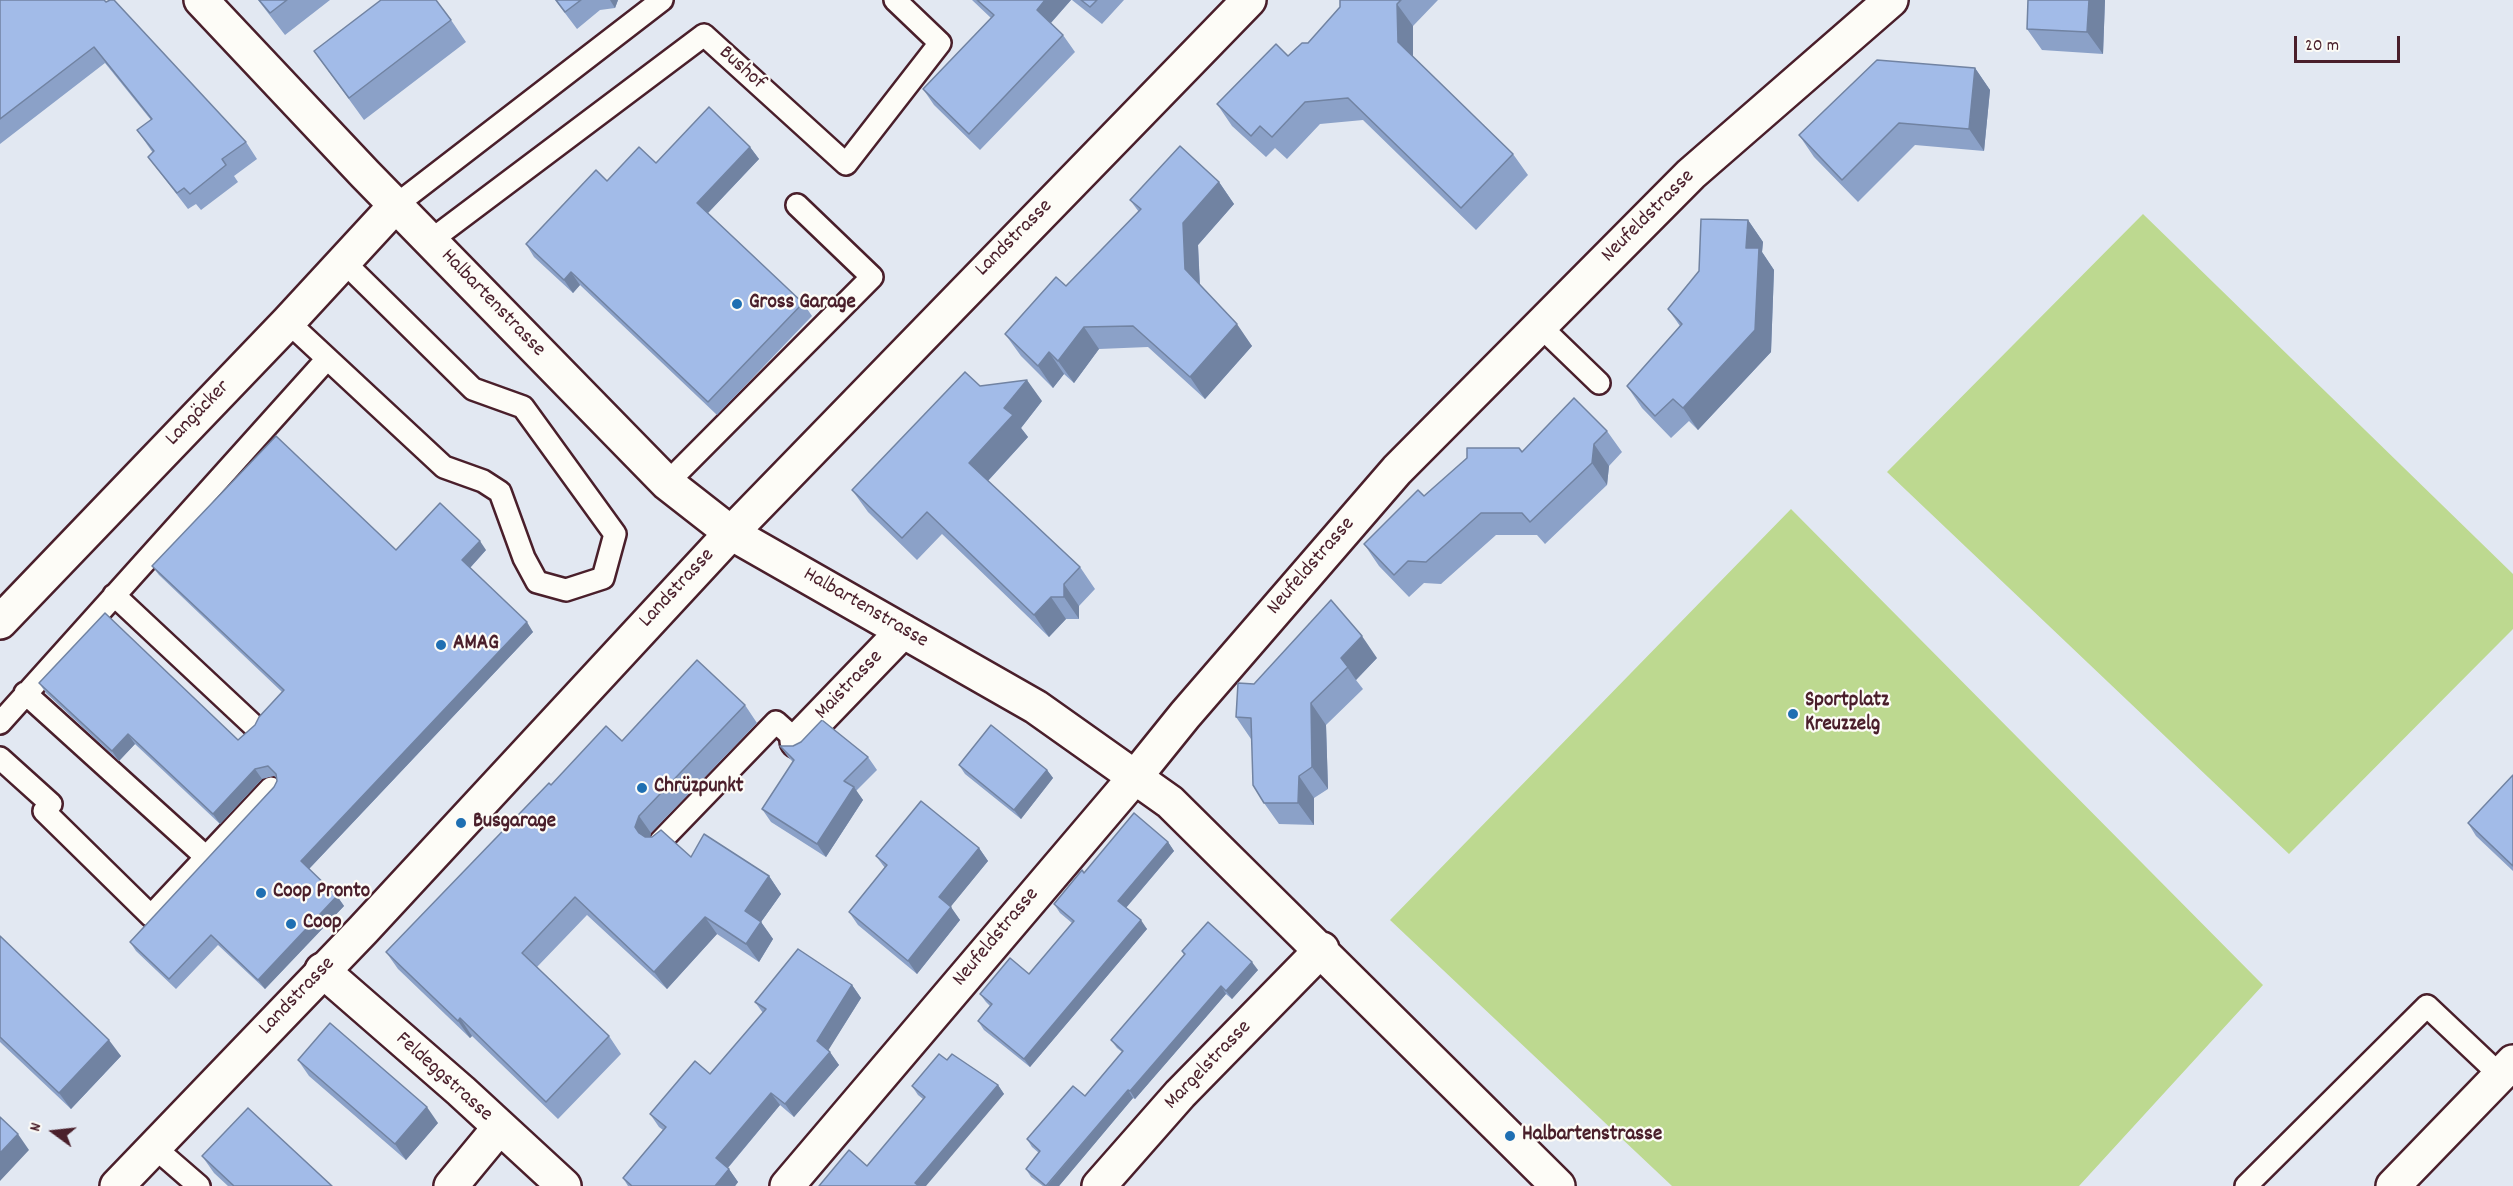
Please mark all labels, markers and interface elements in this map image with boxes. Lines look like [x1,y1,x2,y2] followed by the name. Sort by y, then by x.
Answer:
[2297,24,2404,62] scale bar
[2305,34,2339,59] text: 20 m
[712,42,770,96] street label: Bushof
[1597,165,1701,269] street label: Neufeldstrasse
[971,195,1059,283] street label: Landstrasse
[434,245,550,363] street label: Halbartenstrasse
[749,291,856,317] place label: Gross Garage
[730,297,744,311] marker: Gross Garage
[161,376,237,452] street label: Langäcker
[1263,513,1361,621] street label: Neufeldstrasse
[635,544,721,634] street label: Landstrasse
[798,563,932,655] street label: Halbartenstrasse
[453,632,499,658] place label: AMAG
[434,638,448,652] marker: AMAG
[811,646,889,726] street label: Maistrasse
[1805,689,1889,739] place label: Sportplatz Kreuzzelg
[1786,707,1800,721] marker: Sportplatz Kreuzzelg
[654,775,744,801] place label: Chrüzpunkt
[635,781,649,795] marker: Chrüzpunkt
[473,810,556,836] place label: Busgarage
[454,816,468,830] marker: Busgarage
[273,880,370,906] place label: Coop Pronto
[948,883,1046,993] street label: Neufeldstrasse
[254,886,268,900] marker: Coop Pronto
[303,911,342,937] place label: Coop
[284,917,298,931] marker: Coop
[255,953,341,1041] street label: Landstrasse
[1160,1016,1258,1116] street label: Margelstrasse
[389,1028,497,1128] street label: Feldeggstrasse
[24,1102,84,1162] north arrow
[24,1120,48,1134] text: N
[1522,1123,1662,1149] place label: Halbartenstrasse
[1503,1129,1517,1143] marker: Halbartenstrasse

